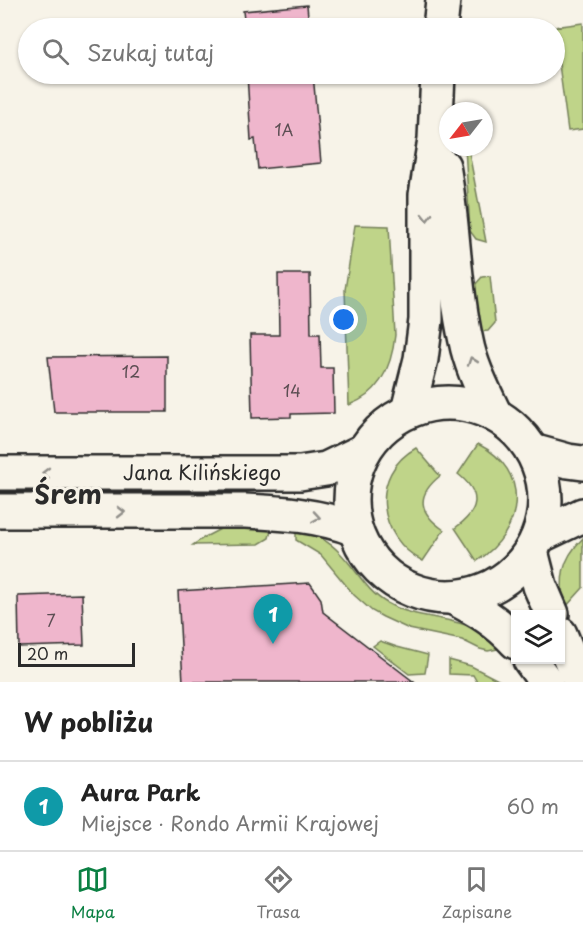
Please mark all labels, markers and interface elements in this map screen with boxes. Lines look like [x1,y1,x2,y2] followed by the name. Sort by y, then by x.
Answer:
[18,18,565,84] search box
[39,35,72,68] icon: search
[87,35,214,68] text: Szukaj tutaj
[439,102,493,156] north arrow
[275,117,294,141] house number: 1A
[420,213,433,222] one-way arrow
[329,305,358,334] your location
[466,356,479,367] one-way arrow
[122,359,140,383] house number: 12
[283,378,301,402] house number: 14
[123,457,281,487] street label: Jana Kilińskiego
[42,467,51,479] one-way arrow
[34,474,102,513] district label: Śrem
[117,506,126,518] one-way arrow
[312,511,321,523] one-way arrow
[254,594,292,644] pin: 1
[46,608,56,632] house number: 7
[511,610,565,664] map controls
[511,610,565,664] button: layers
[18,640,135,668] scale bar
[27,641,68,665] text: 20 m
[24,702,153,741] text: W pobliżu
[81,775,201,808] text: Aura Park
[39,791,48,821] text: 1
[507,791,559,821] text: 60 m
[81,808,379,838] text: Miejsce · Rondo Armii Krajowej
[71,863,115,923] tab: Mapa
[257,863,300,923] tab: Trasa
[442,863,512,923] tab: Zapisane

